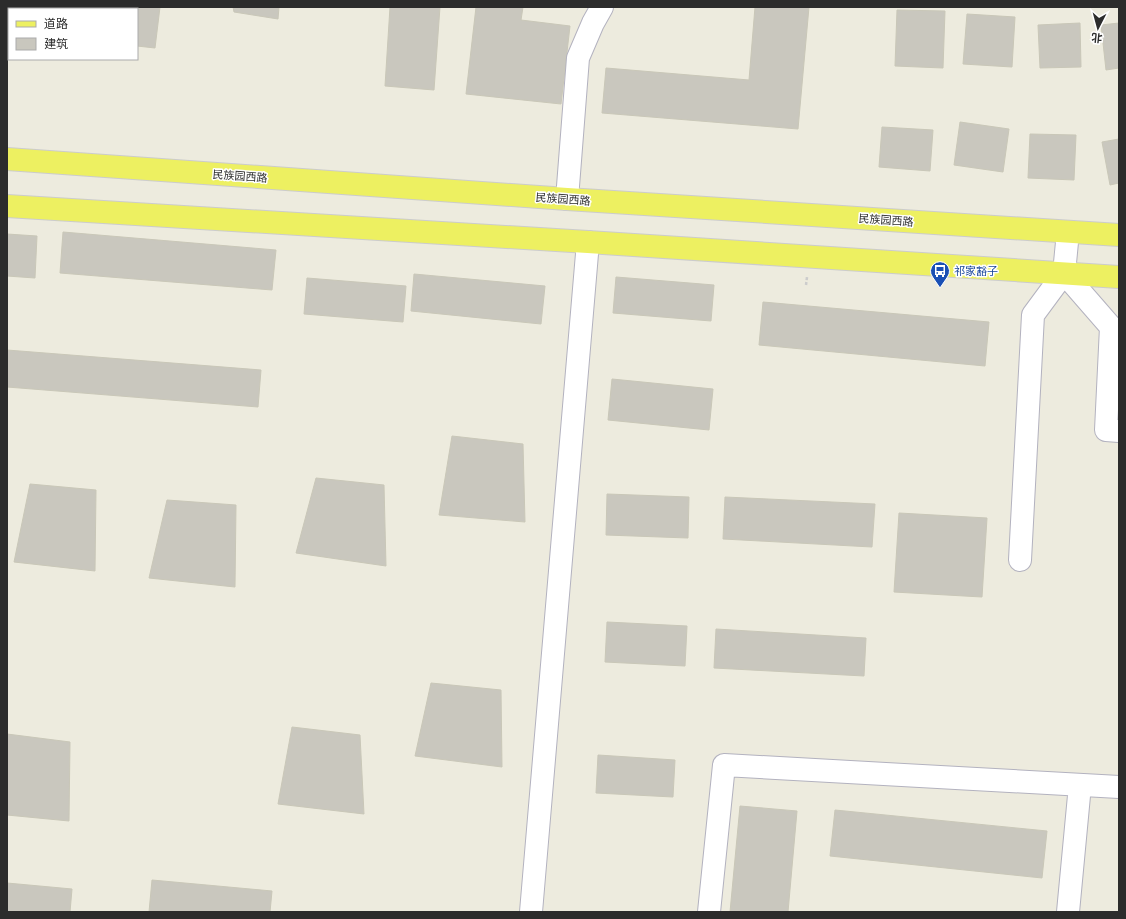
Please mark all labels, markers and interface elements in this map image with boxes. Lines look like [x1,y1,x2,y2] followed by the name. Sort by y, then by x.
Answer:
[8,8,138,60] legend
[1078,8,1118,48] north arrow
[44,16,68,31] text: 道路
[1091,30,1103,45] text: 北
[44,36,68,51] text: 建筑
[212,167,268,185] street label: 民族园西路
[535,190,591,208] street label: 民族园西路
[858,211,914,229] street label: 民族园西路
[929,260,951,288] bus stop icon: 祁家豁子
[954,264,998,278] place label: 祁家豁子

